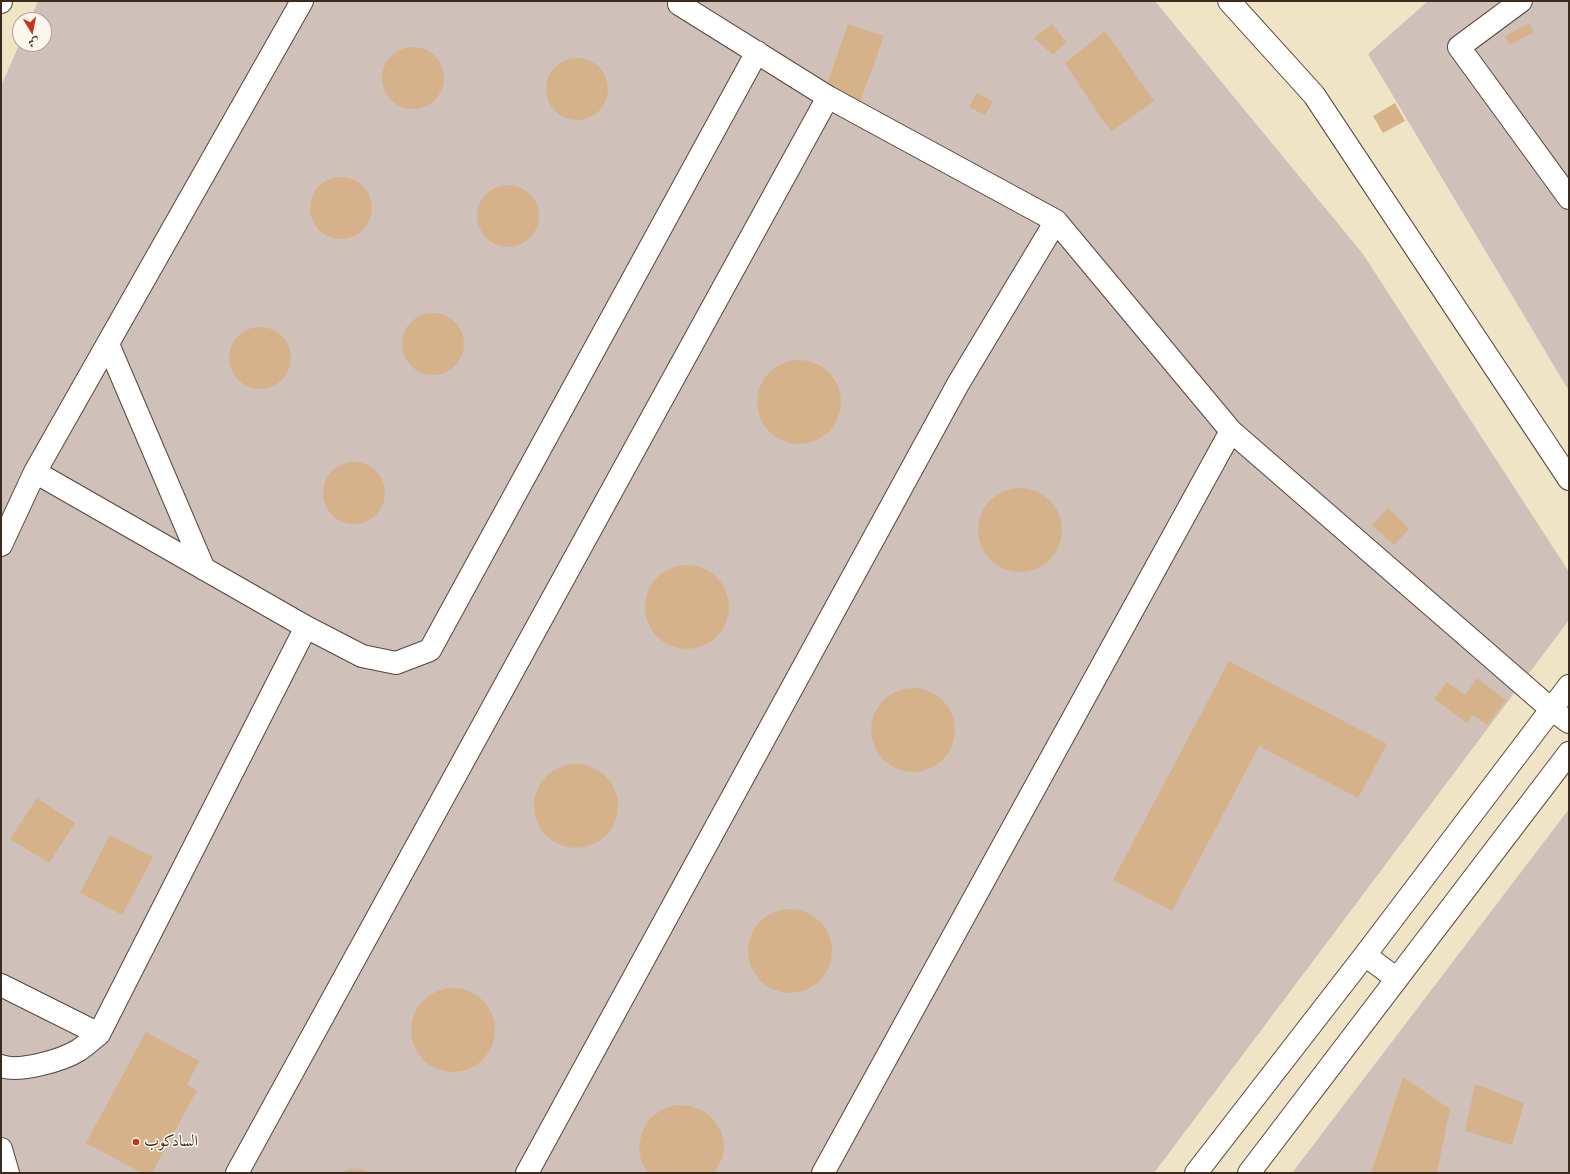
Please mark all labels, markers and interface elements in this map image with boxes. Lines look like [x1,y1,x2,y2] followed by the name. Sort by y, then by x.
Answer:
[12,12,52,52] north arrow
[27,35,41,51] text: ش
[144,1132,198,1152] place label: السادكوب
[131,1137,141,1147] marker: السادكوب

